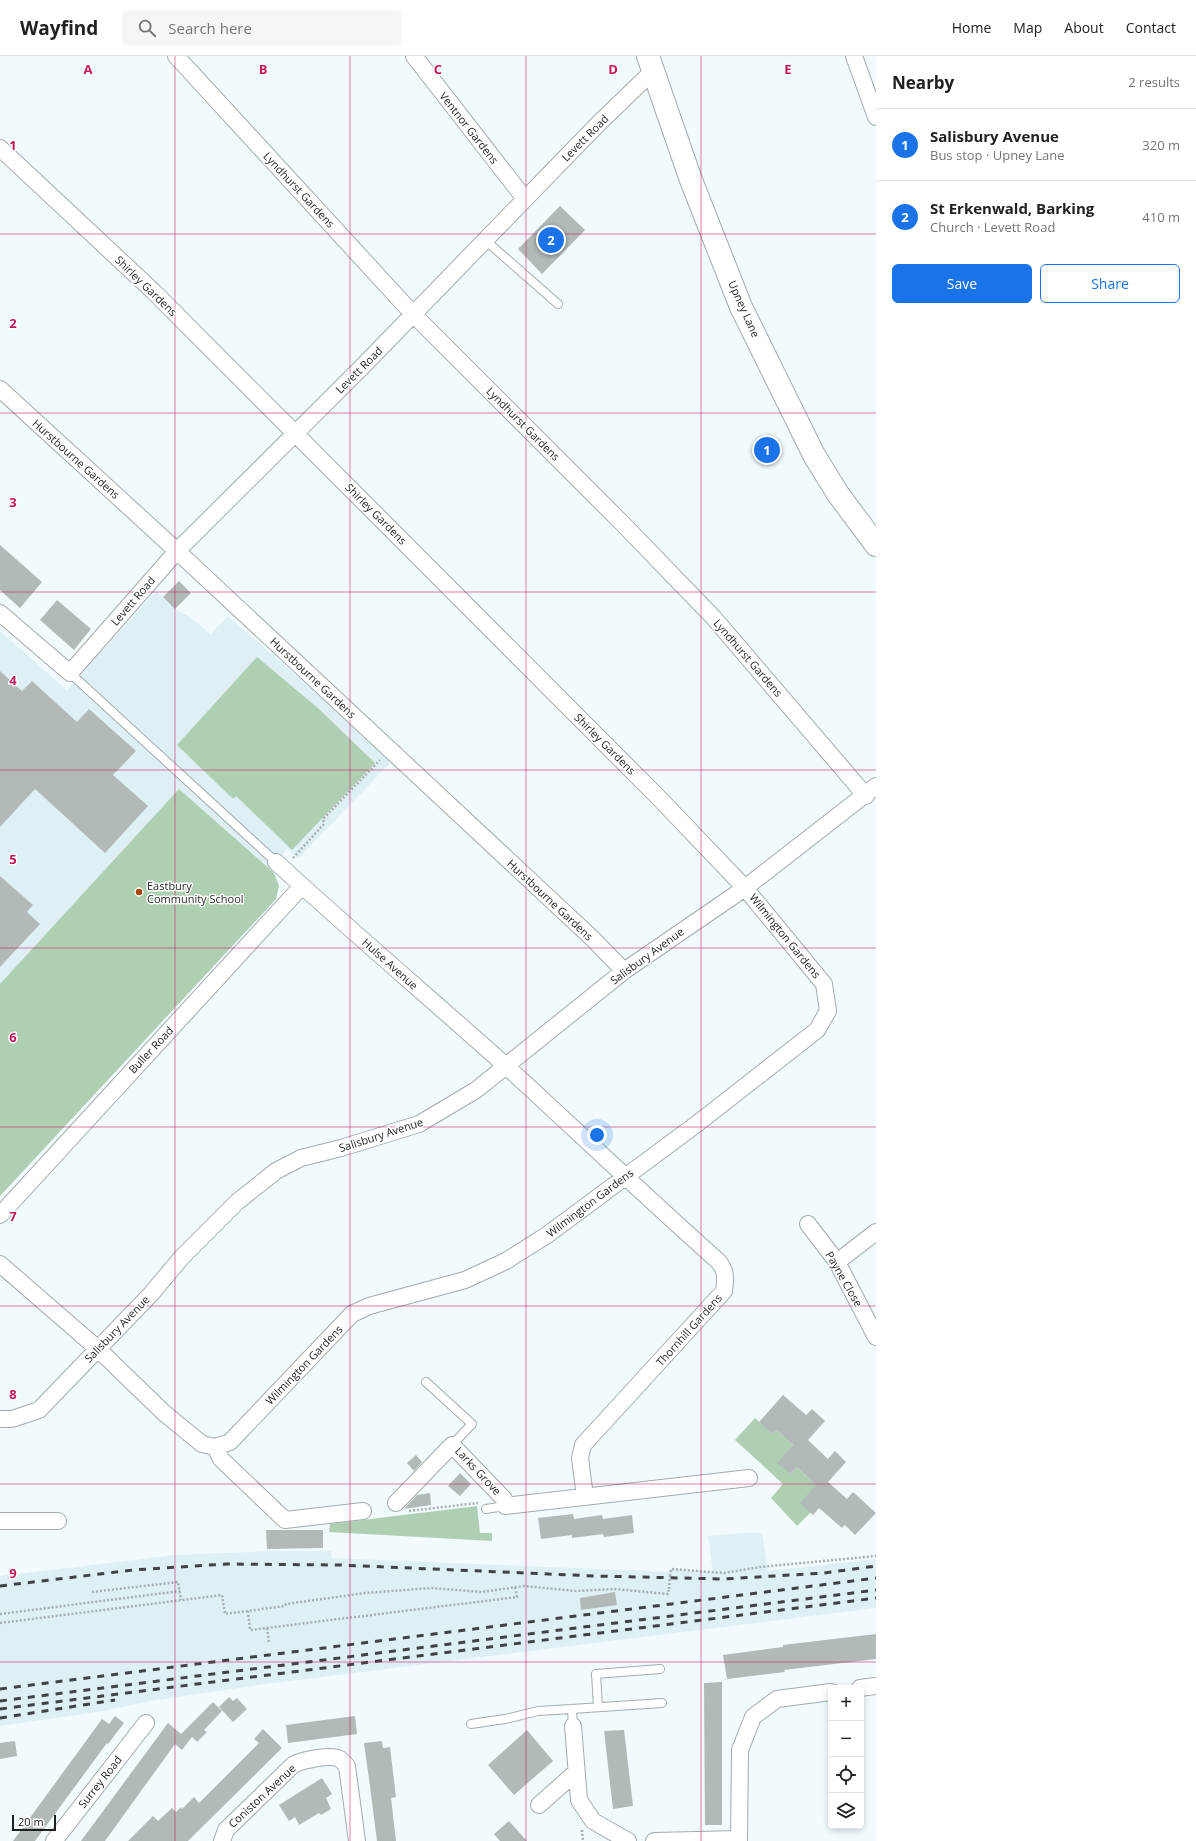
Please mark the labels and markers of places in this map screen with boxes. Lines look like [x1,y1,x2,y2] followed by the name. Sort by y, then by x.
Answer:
[538,225,564,255] pin: 2
[754,435,780,465] pin: 1
[147,878,244,906] place label: Eastbury Community School
[134,887,144,897] marker: Eastbury Community School

